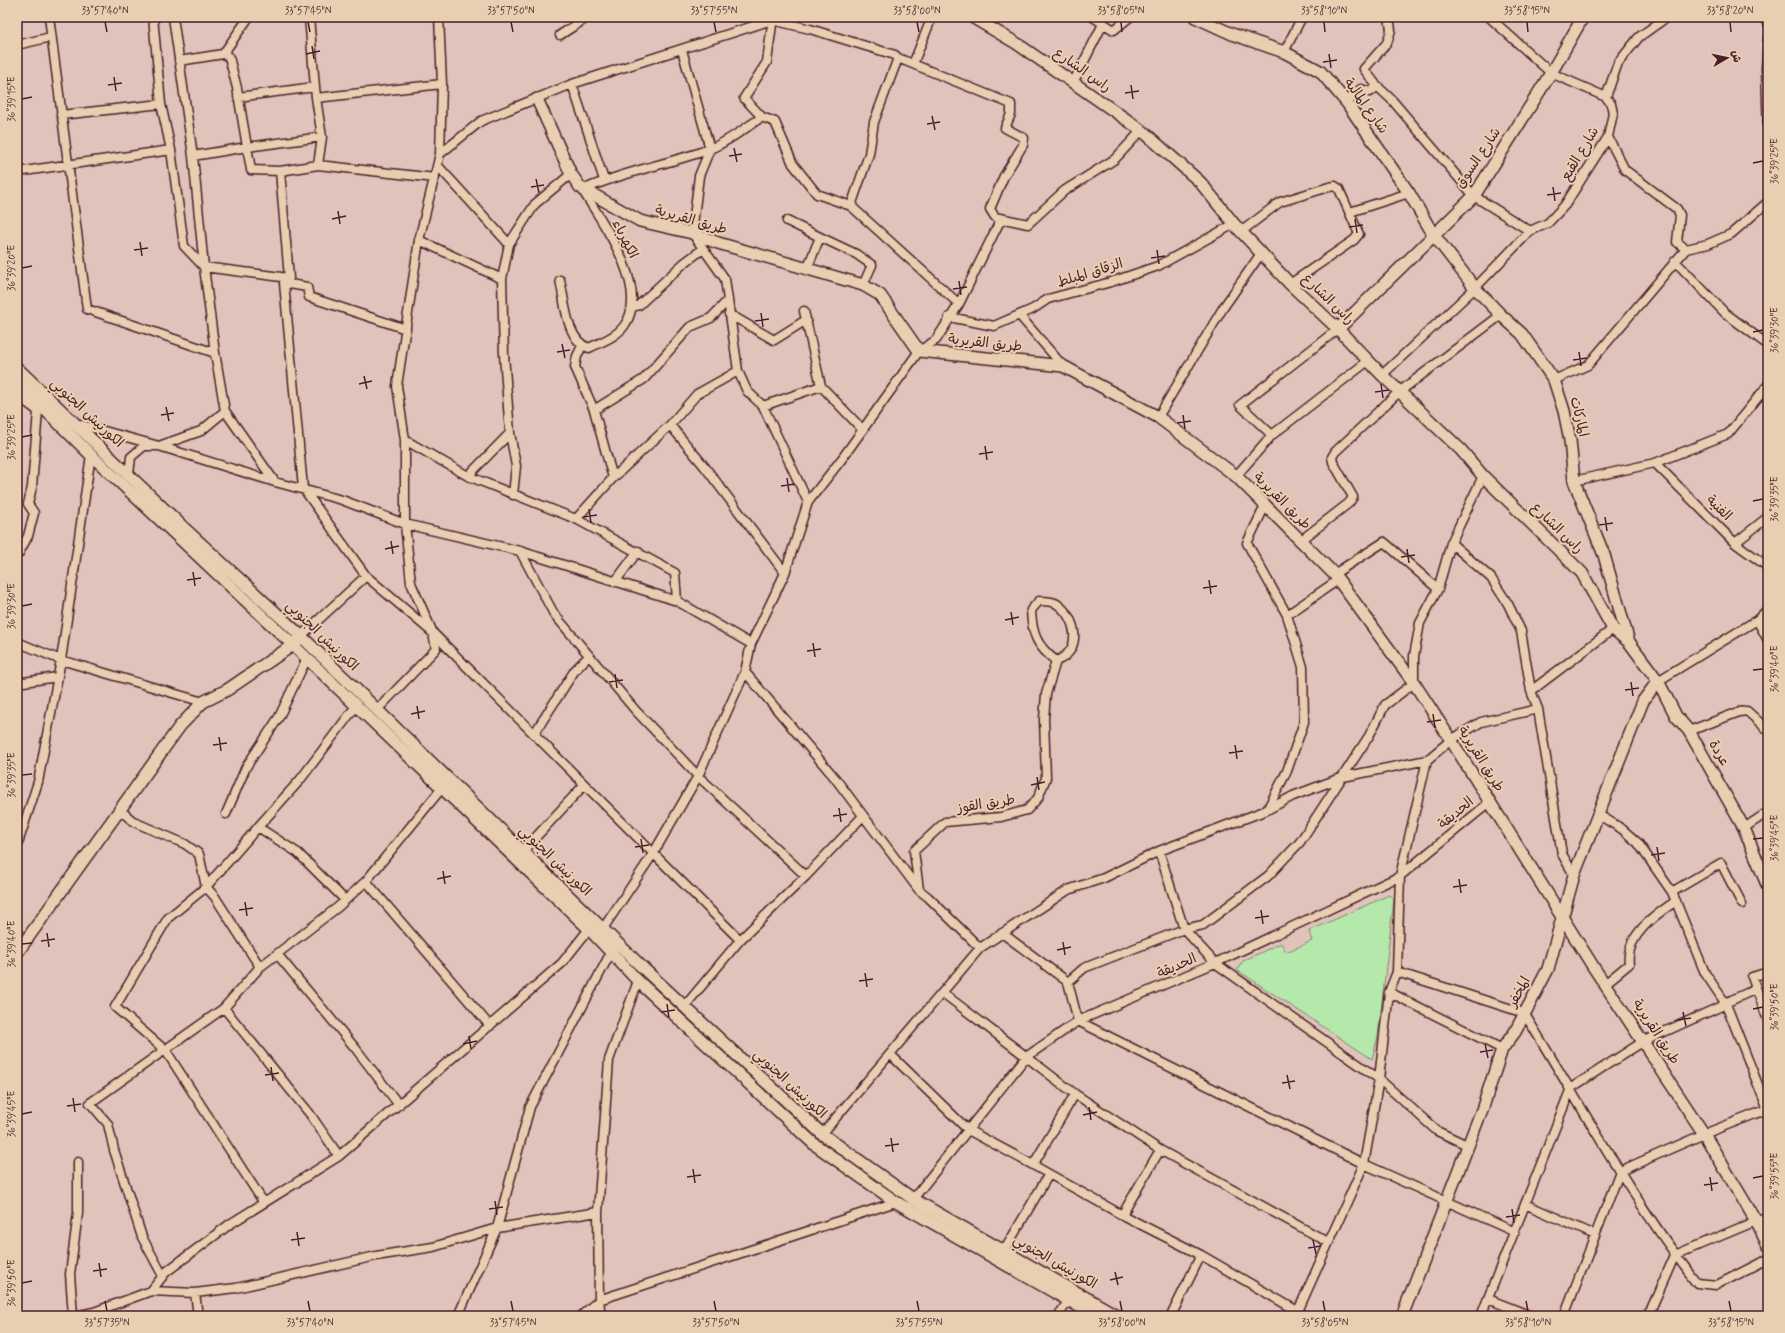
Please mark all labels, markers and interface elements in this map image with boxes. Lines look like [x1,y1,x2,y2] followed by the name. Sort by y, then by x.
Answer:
[81,4,129,18] text: 33°57'40"N
[285,4,332,18] text: 33°57'45"N
[487,4,535,18] text: 33°57'50"N
[691,4,738,18] text: 33°57'55"N
[893,4,941,18] text: 33°58'00"N
[1098,4,1145,18] text: 33°58'05"N
[1301,4,1347,18] text: 33°58'10"N
[1504,4,1550,18] text: 33°58'15"N
[1707,4,1754,18] text: 33°58'20"N
[1707,38,1747,78] north arrow
[1049,44,1114,97] street label: راس الشارع
[1728,50,1744,64] text: ش
[1340,75,1392,137] street label: شارع المالية
[5,76,19,122] text: 36°39'15"E
[1451,124,1505,192] street label: شارع السوق
[1557,124,1604,185] street label: شارع القبع
[1768,138,1782,184] text: 36°39'25"E
[653,201,729,239] street label: طريق القريرية
[608,216,642,262] street label: الكهرباء
[5,245,19,291] text: 36°39'20"E
[1055,254,1125,292] street label: الزقاق المبلط
[1297,269,1358,329] street label: راس الشارع
[1768,307,1782,353] text: 36°39'30"E
[947,330,1023,356] street label: طريق القريرية
[44,374,128,454] street label: الكورنيش الجنوبي
[1566,395,1592,439] street label: الماركات
[5,414,19,460] text: 36°39'25"E
[1249,468,1315,534] street label: طريق القريرية
[1768,476,1782,522] text: 36°39'35"E
[1702,491,1736,525] street label: الفنية
[1526,498,1587,558] street label: راس الشارع
[5,583,19,629] text: 36°39'30"E
[280,597,362,677] street label: الكورنيش الجنوبي
[1768,645,1782,693] text: 36°39'40"E
[1454,723,1508,795] street label: طريق القريرية
[1704,737,1734,769] street label: عردة
[5,752,19,798] text: 36°39'35"E
[955,791,1016,818] street label: طريق القوز
[1434,793,1478,833] street label: الحديقة
[1768,815,1782,861] text: 36°39'45"E
[513,822,595,902] street label: الكورنيش الجنوبي
[5,920,19,968] text: 36°39'40"E
[1154,949,1200,983] street label: الحديقة
[1503,974,1535,1011] street label: المخفر
[1768,983,1782,1031] text: 36°39'50"E
[1628,996,1684,1068] street label: طريق القريرية
[747,1045,831,1125] street label: الكورنيش الجنوبي
[5,1091,19,1137] text: 36°39'45"E
[1768,1152,1782,1199] text: 36°39'55"E
[1008,1231,1100,1296] street label: الكورنيش الجنوبي
[5,1259,19,1307] text: 36°39'50"E
[84,1316,130,1330] text: 33°57'35"N
[286,1316,334,1330] text: 33°57'40"N
[490,1316,537,1330] text: 33°57'45"N
[692,1316,740,1330] text: 33°57'50"N
[896,1316,943,1330] text: 33°57'55"N
[1098,1316,1146,1330] text: 33°58'00"N
[1302,1316,1349,1330] text: 33°58'05"N
[1505,1316,1551,1330] text: 33°58'10"N
[1708,1316,1754,1330] text: 33°58'15"N

